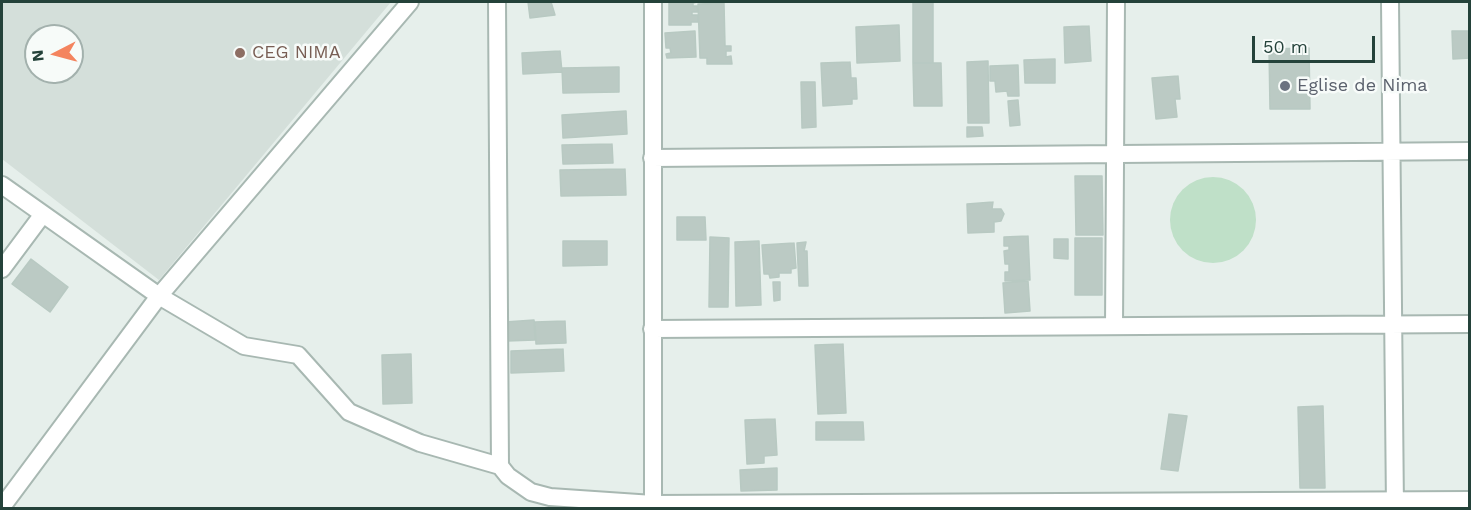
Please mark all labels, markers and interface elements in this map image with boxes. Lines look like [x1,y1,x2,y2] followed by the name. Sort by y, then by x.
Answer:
[24,24,84,84] north arrow
[1255,24,1378,62] scale bar
[1263,36,1308,57] text: 50 m
[252,42,341,64] place label: CEG NIMA
[233,46,247,60] marker: CEG NIMA
[28,49,48,63] text: N
[1297,75,1428,97] place label: Eglise de Nima
[1278,79,1292,93] marker: Eglise de Nima

